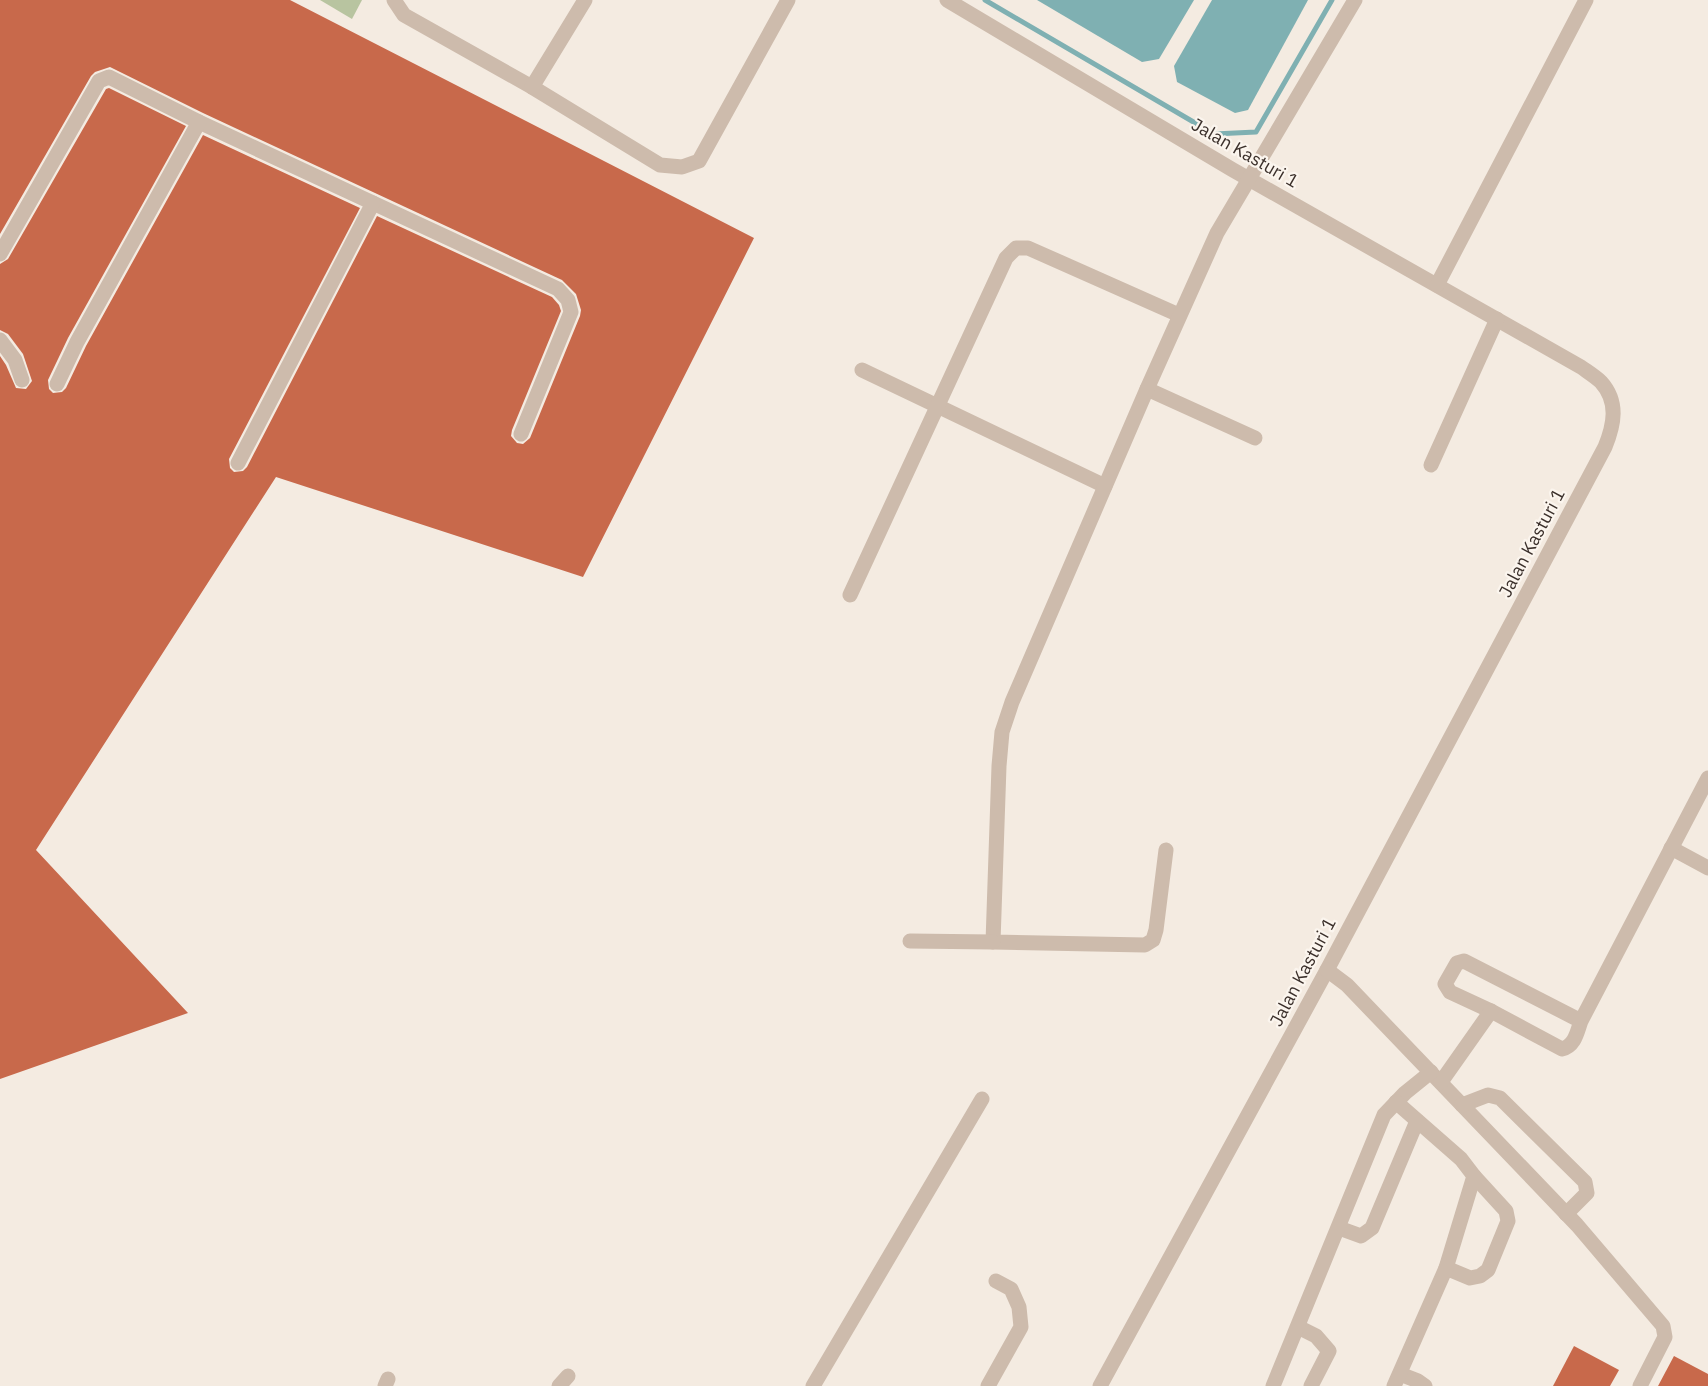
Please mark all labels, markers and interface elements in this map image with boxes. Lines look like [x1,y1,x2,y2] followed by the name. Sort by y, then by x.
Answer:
[1188,113,1303,192] street label: Jalan Kasturi 1
[1493,484,1570,601] street label: Jalan Kasturi 1
[1264,913,1341,1030] street label: Jalan Kasturi 1

